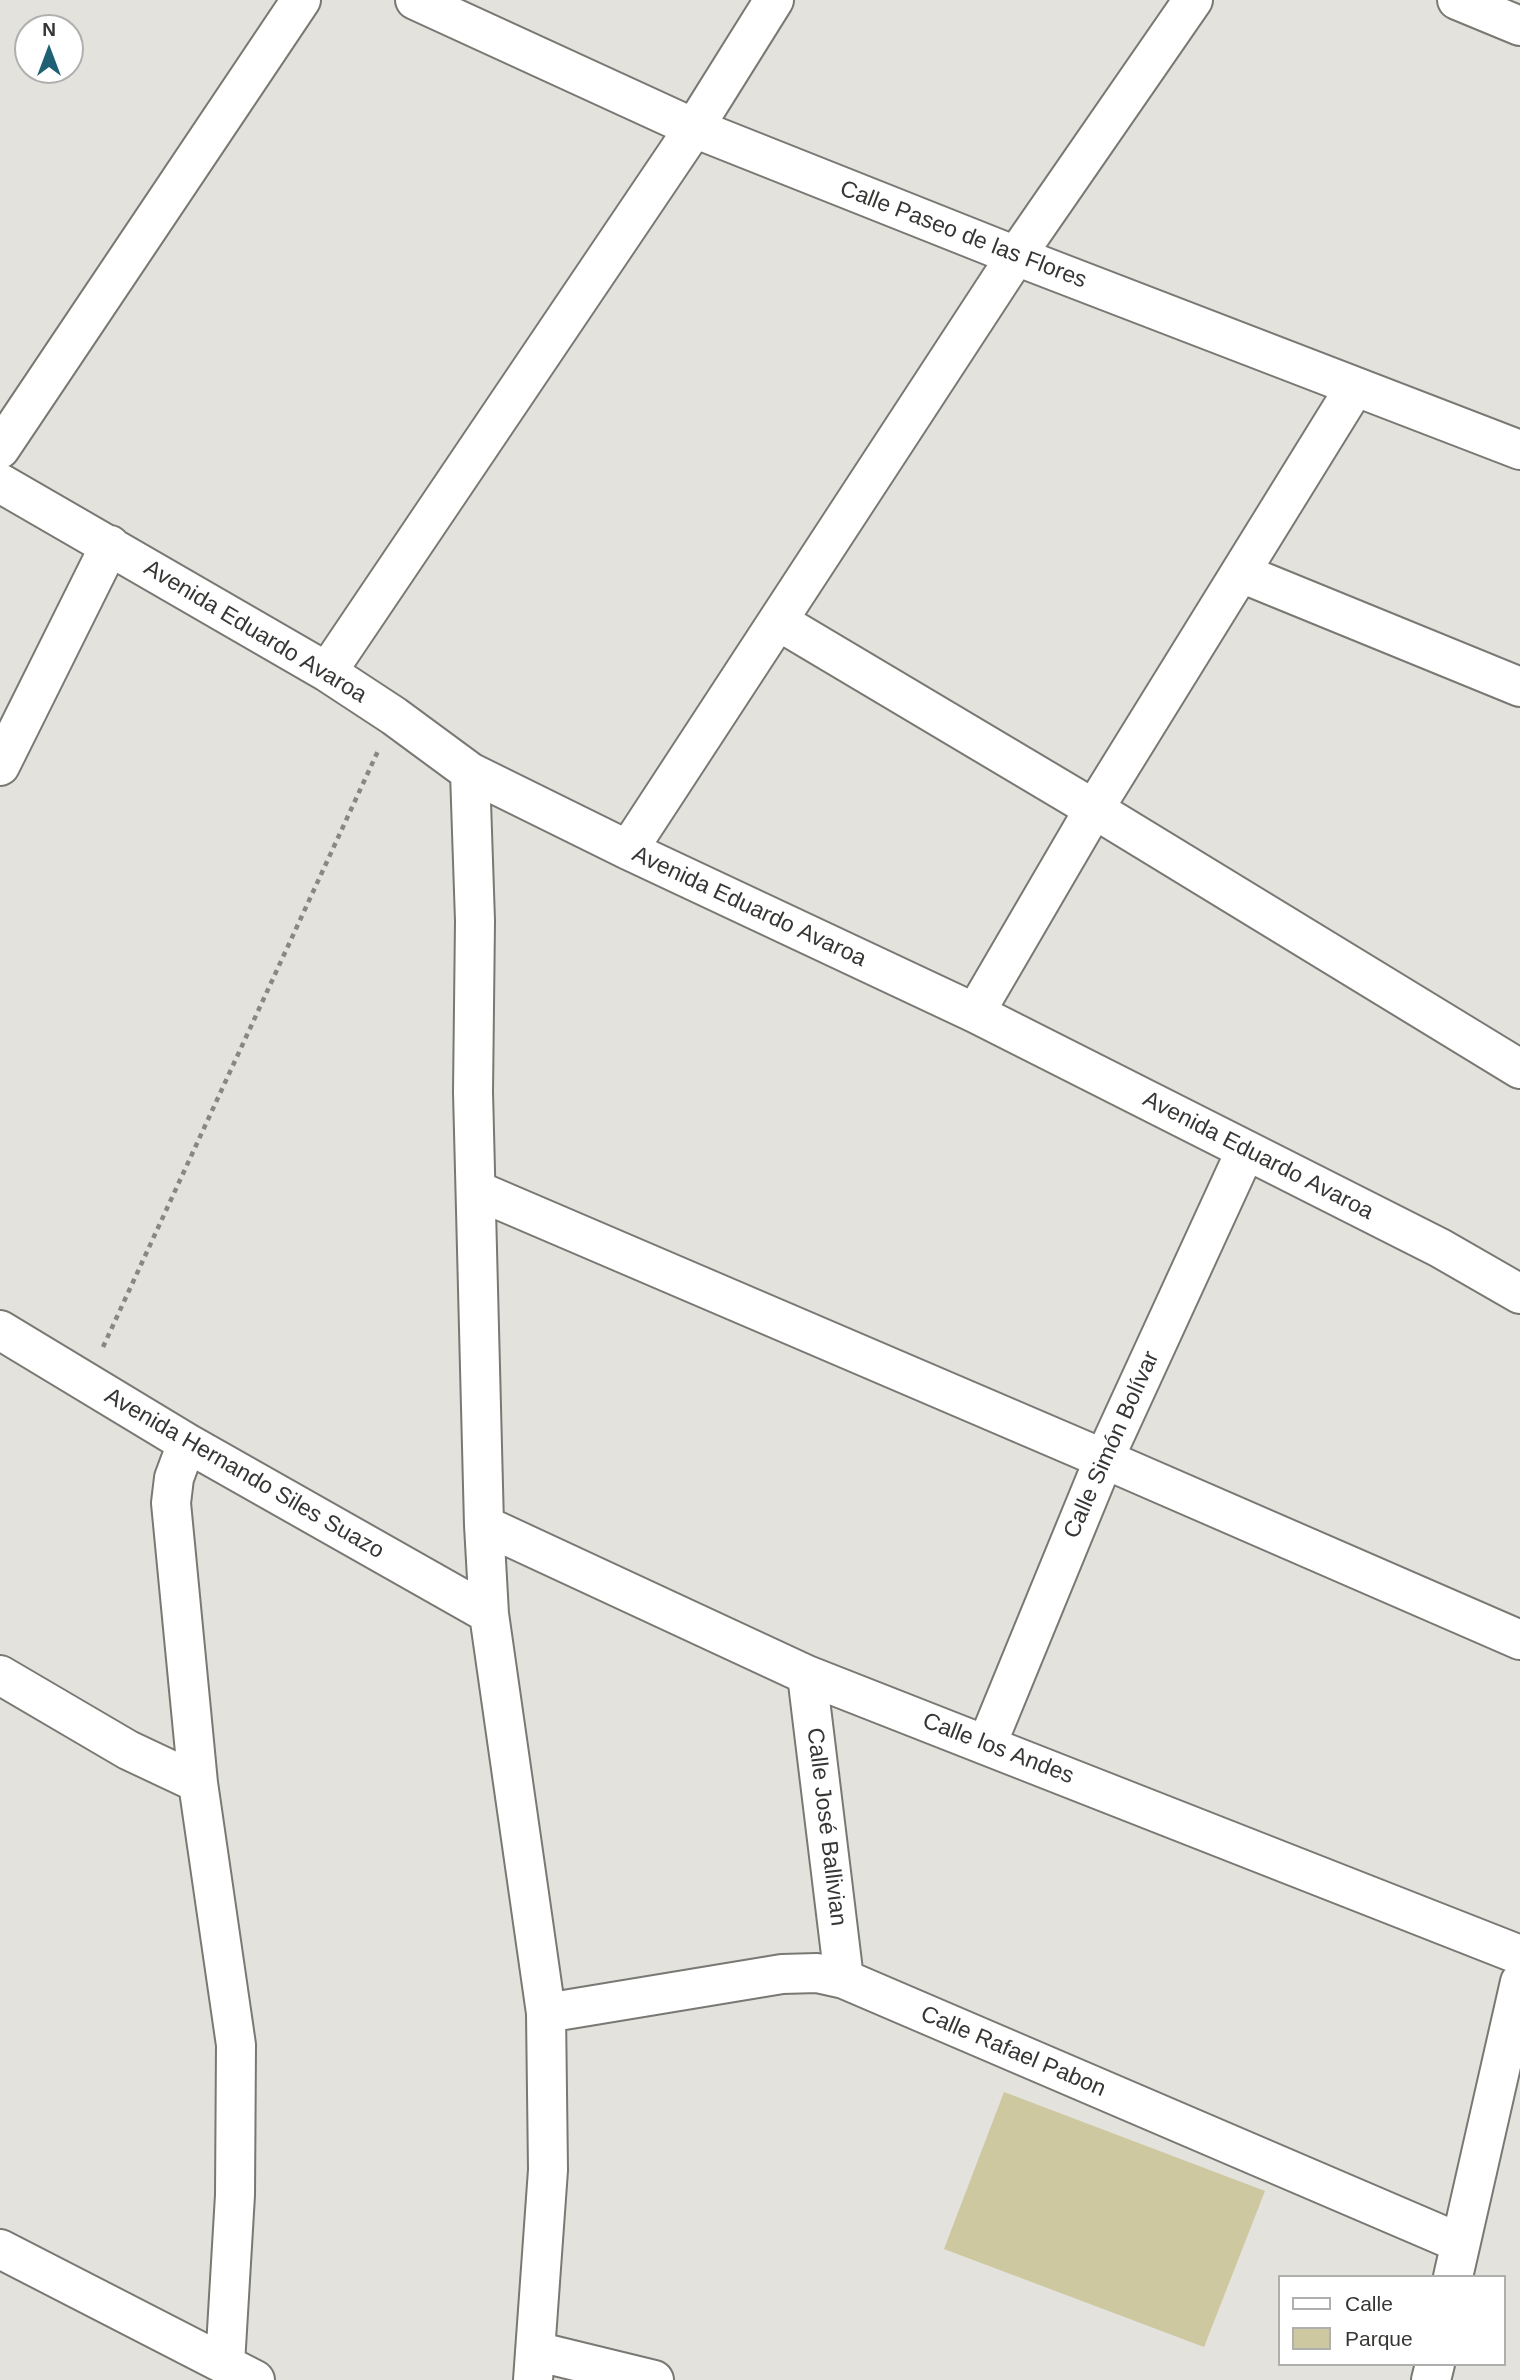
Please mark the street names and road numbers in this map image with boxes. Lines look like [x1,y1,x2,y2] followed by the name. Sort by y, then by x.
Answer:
[836,175,1090,295] street label: Calle Paseo de las Flores
[139,555,371,709] street label: Avenida Eduardo Avaroa
[628,841,870,973] street label: Avenida Eduardo Avaroa
[1138,1086,1378,1226] street label: Avenida Eduardo Avaroa
[1058,1347,1166,1543] street label: Calle Simón Bolívar
[99,1383,389,1565] street label: Avenida Hernando Siles Suazo
[918,1707,1078,1791] street label: Calle los Andes
[800,1726,852,1928] street label: Calle José Ballivian
[916,2001,1110,2103] street label: Calle Rafael Pabon

